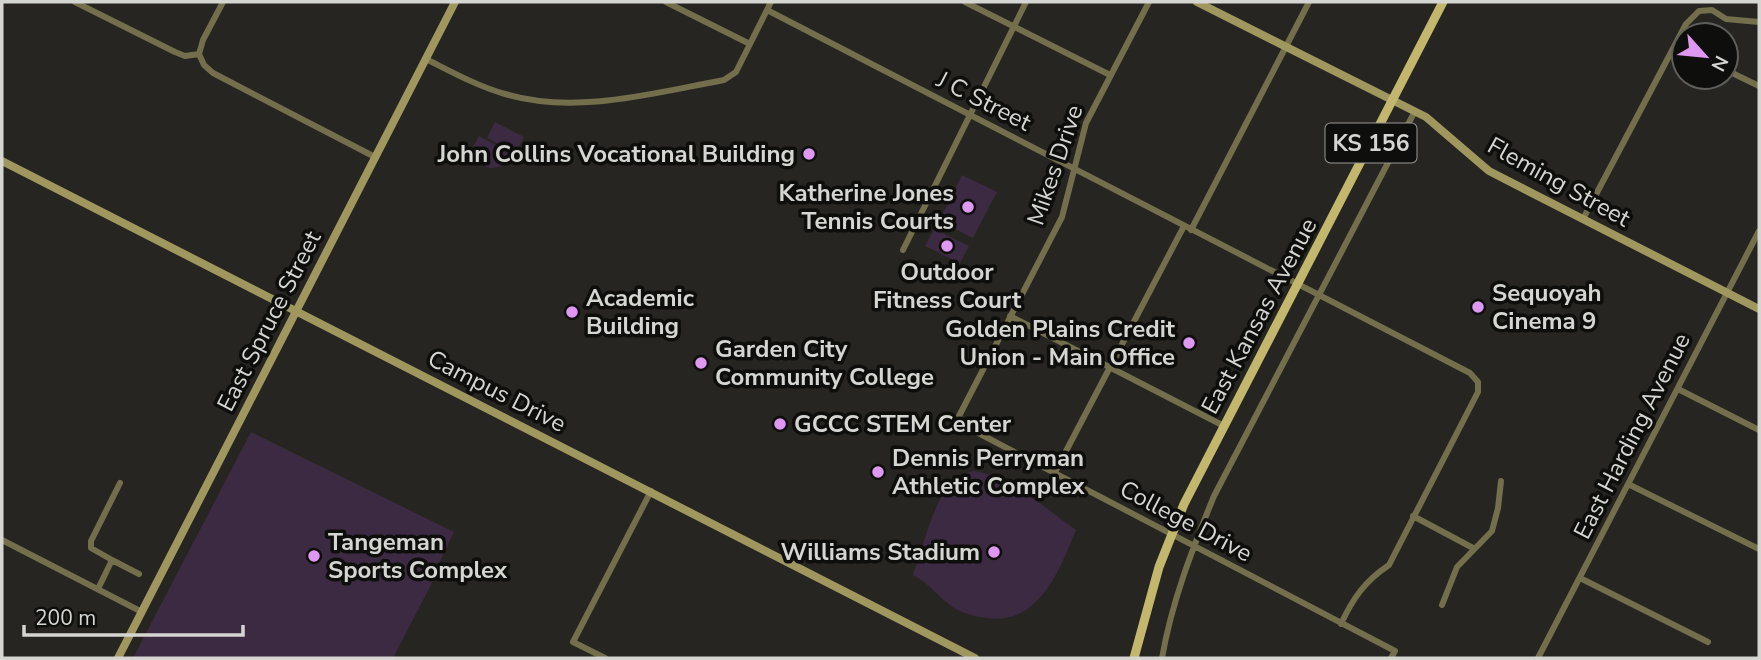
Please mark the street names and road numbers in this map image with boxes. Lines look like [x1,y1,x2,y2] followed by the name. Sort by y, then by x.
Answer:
[931,63,1037,139] street label: J C Street
[1019,101,1091,229] street label: Mikes Drive
[1326,124,1416,162] road number: KS 156
[1482,130,1637,235] street label: Fleming Street
[1194,212,1324,420] street label: East Kansas Avenue
[210,225,329,417] street label: East Spruce Street
[1566,328,1698,544] street label: East Harding Avenue
[422,342,572,440] street label: Campus Drive
[1114,473,1258,569] street label: College Drive

